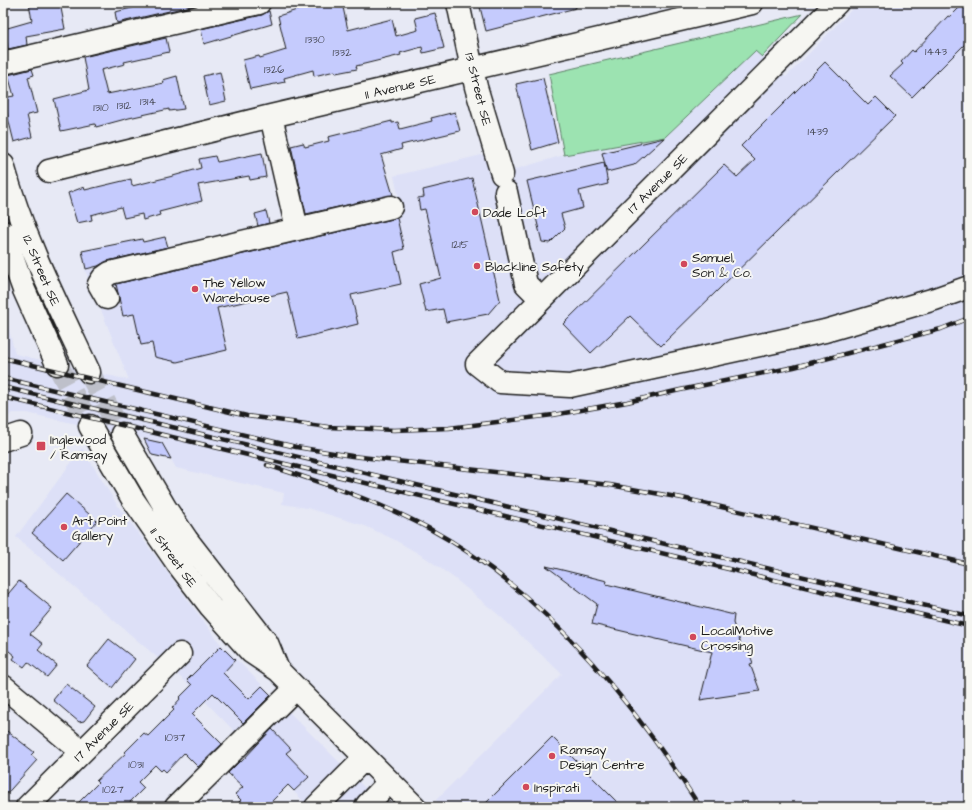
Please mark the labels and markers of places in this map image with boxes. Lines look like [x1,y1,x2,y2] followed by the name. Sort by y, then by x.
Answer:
[483,204,547,222] place label: Dade Loft
[470,207,480,217] marker: Dade Loft
[692,249,752,282] place label: Samuel, Son & Co.
[485,258,584,277] place label: Blackline Safety
[679,259,689,269] marker: Samuel, Son & Co.
[472,261,482,271] marker: Blackline Safety
[203,274,270,307] place label: The Yellow Warehouse
[190,284,200,294] marker: The Yellow Warehouse
[50,431,107,465] place label: Inglewood / Ramsay
[35,440,47,452] marker: Inglewood / Ramsay
[72,512,128,546] place label: Art Point Gallery
[59,522,69,532] marker: Art Point Gallery
[701,622,773,656] place label: LocalMotive Crossing
[688,632,698,642] marker: LocalMotive Crossing
[560,741,645,775] place label: Ramsay Design Centre
[547,751,557,761] marker: Ramsay Design Centre
[534,779,579,797] place label: Inspirati
[521,782,531,792] marker: Inspirati

